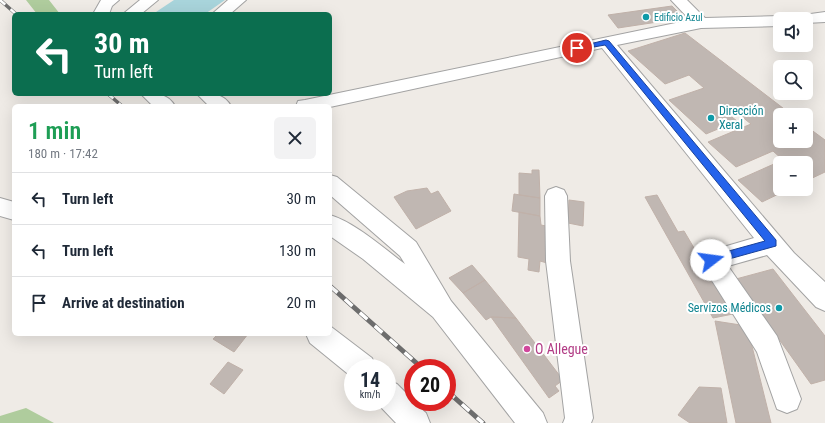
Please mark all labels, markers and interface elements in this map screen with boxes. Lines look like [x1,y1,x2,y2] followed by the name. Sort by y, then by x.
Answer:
[641,12,651,22] marker: Edificio Azul
[654,12,703,23] place label: Edificio Azul
[773,12,813,196] map controls
[773,12,813,52] button: sound
[94,27,150,60] text: 30 m
[28,28,80,80] icon: left
[560,31,594,65] pin
[566,37,588,59] icon: arrive
[773,60,813,100] button: search
[94,61,153,82] text: Turn left
[719,104,764,132] place label: Dirección Xeral
[773,108,813,148] button: +
[706,113,716,123] marker: Dirección Xeral
[28,117,81,145] text: 1 min
[274,117,316,159] button: close
[28,146,98,161] text: 180 m · 17:42
[773,156,813,196] button: −
[28,188,50,210] icon: left
[62,190,113,208] text: Turn left
[286,190,316,208] text: 30 m
[690,239,732,281] position arrow
[28,240,50,262] icon: left
[62,242,113,260] text: Turn left
[279,242,316,260] text: 130 m
[28,292,50,314] icon: arrive
[62,294,185,312] text: Arrive at destination
[286,294,316,312] text: 20 m
[688,301,771,315] place label: Servizos Médicos
[774,303,784,313] marker: Servizos Médicos
[535,341,588,357] place label: O Allegue
[522,344,532,354] marker: O Allegue
[404,359,456,411] speed limit sign: 20
[360,368,380,392] text: 14
[360,389,380,400] text: km/h

